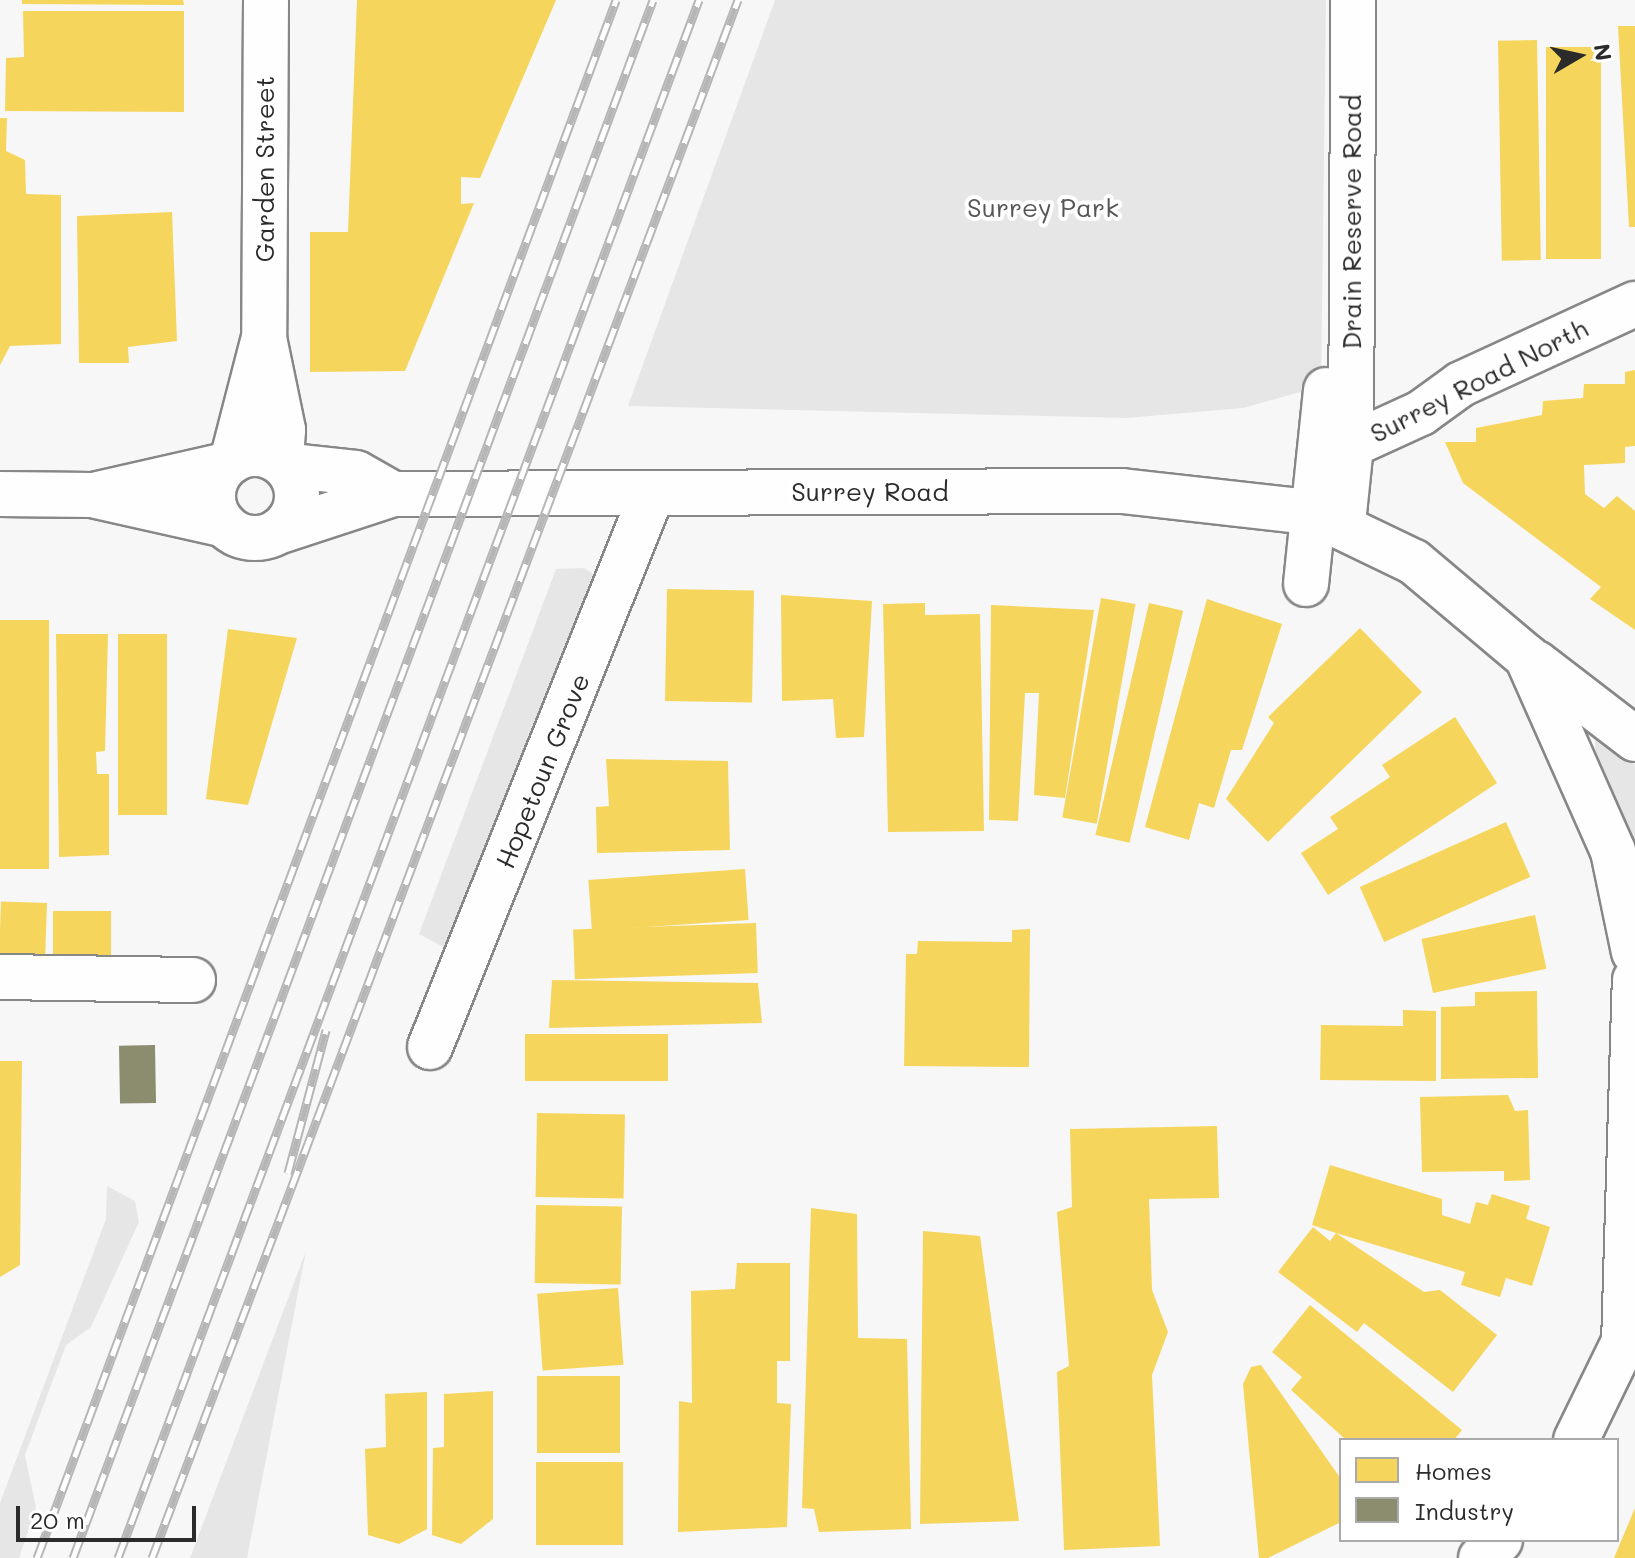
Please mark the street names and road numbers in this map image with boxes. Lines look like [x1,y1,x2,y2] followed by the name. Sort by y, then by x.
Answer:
[249,76,281,262] street label: Garden Street
[1336,94,1368,350] street label: Drain Reserve Road
[1365,313,1593,449] street label: Surrey Road North
[791,476,949,508] street label: Surrey Road
[490,669,596,873] street label: Hopetoun Grove

